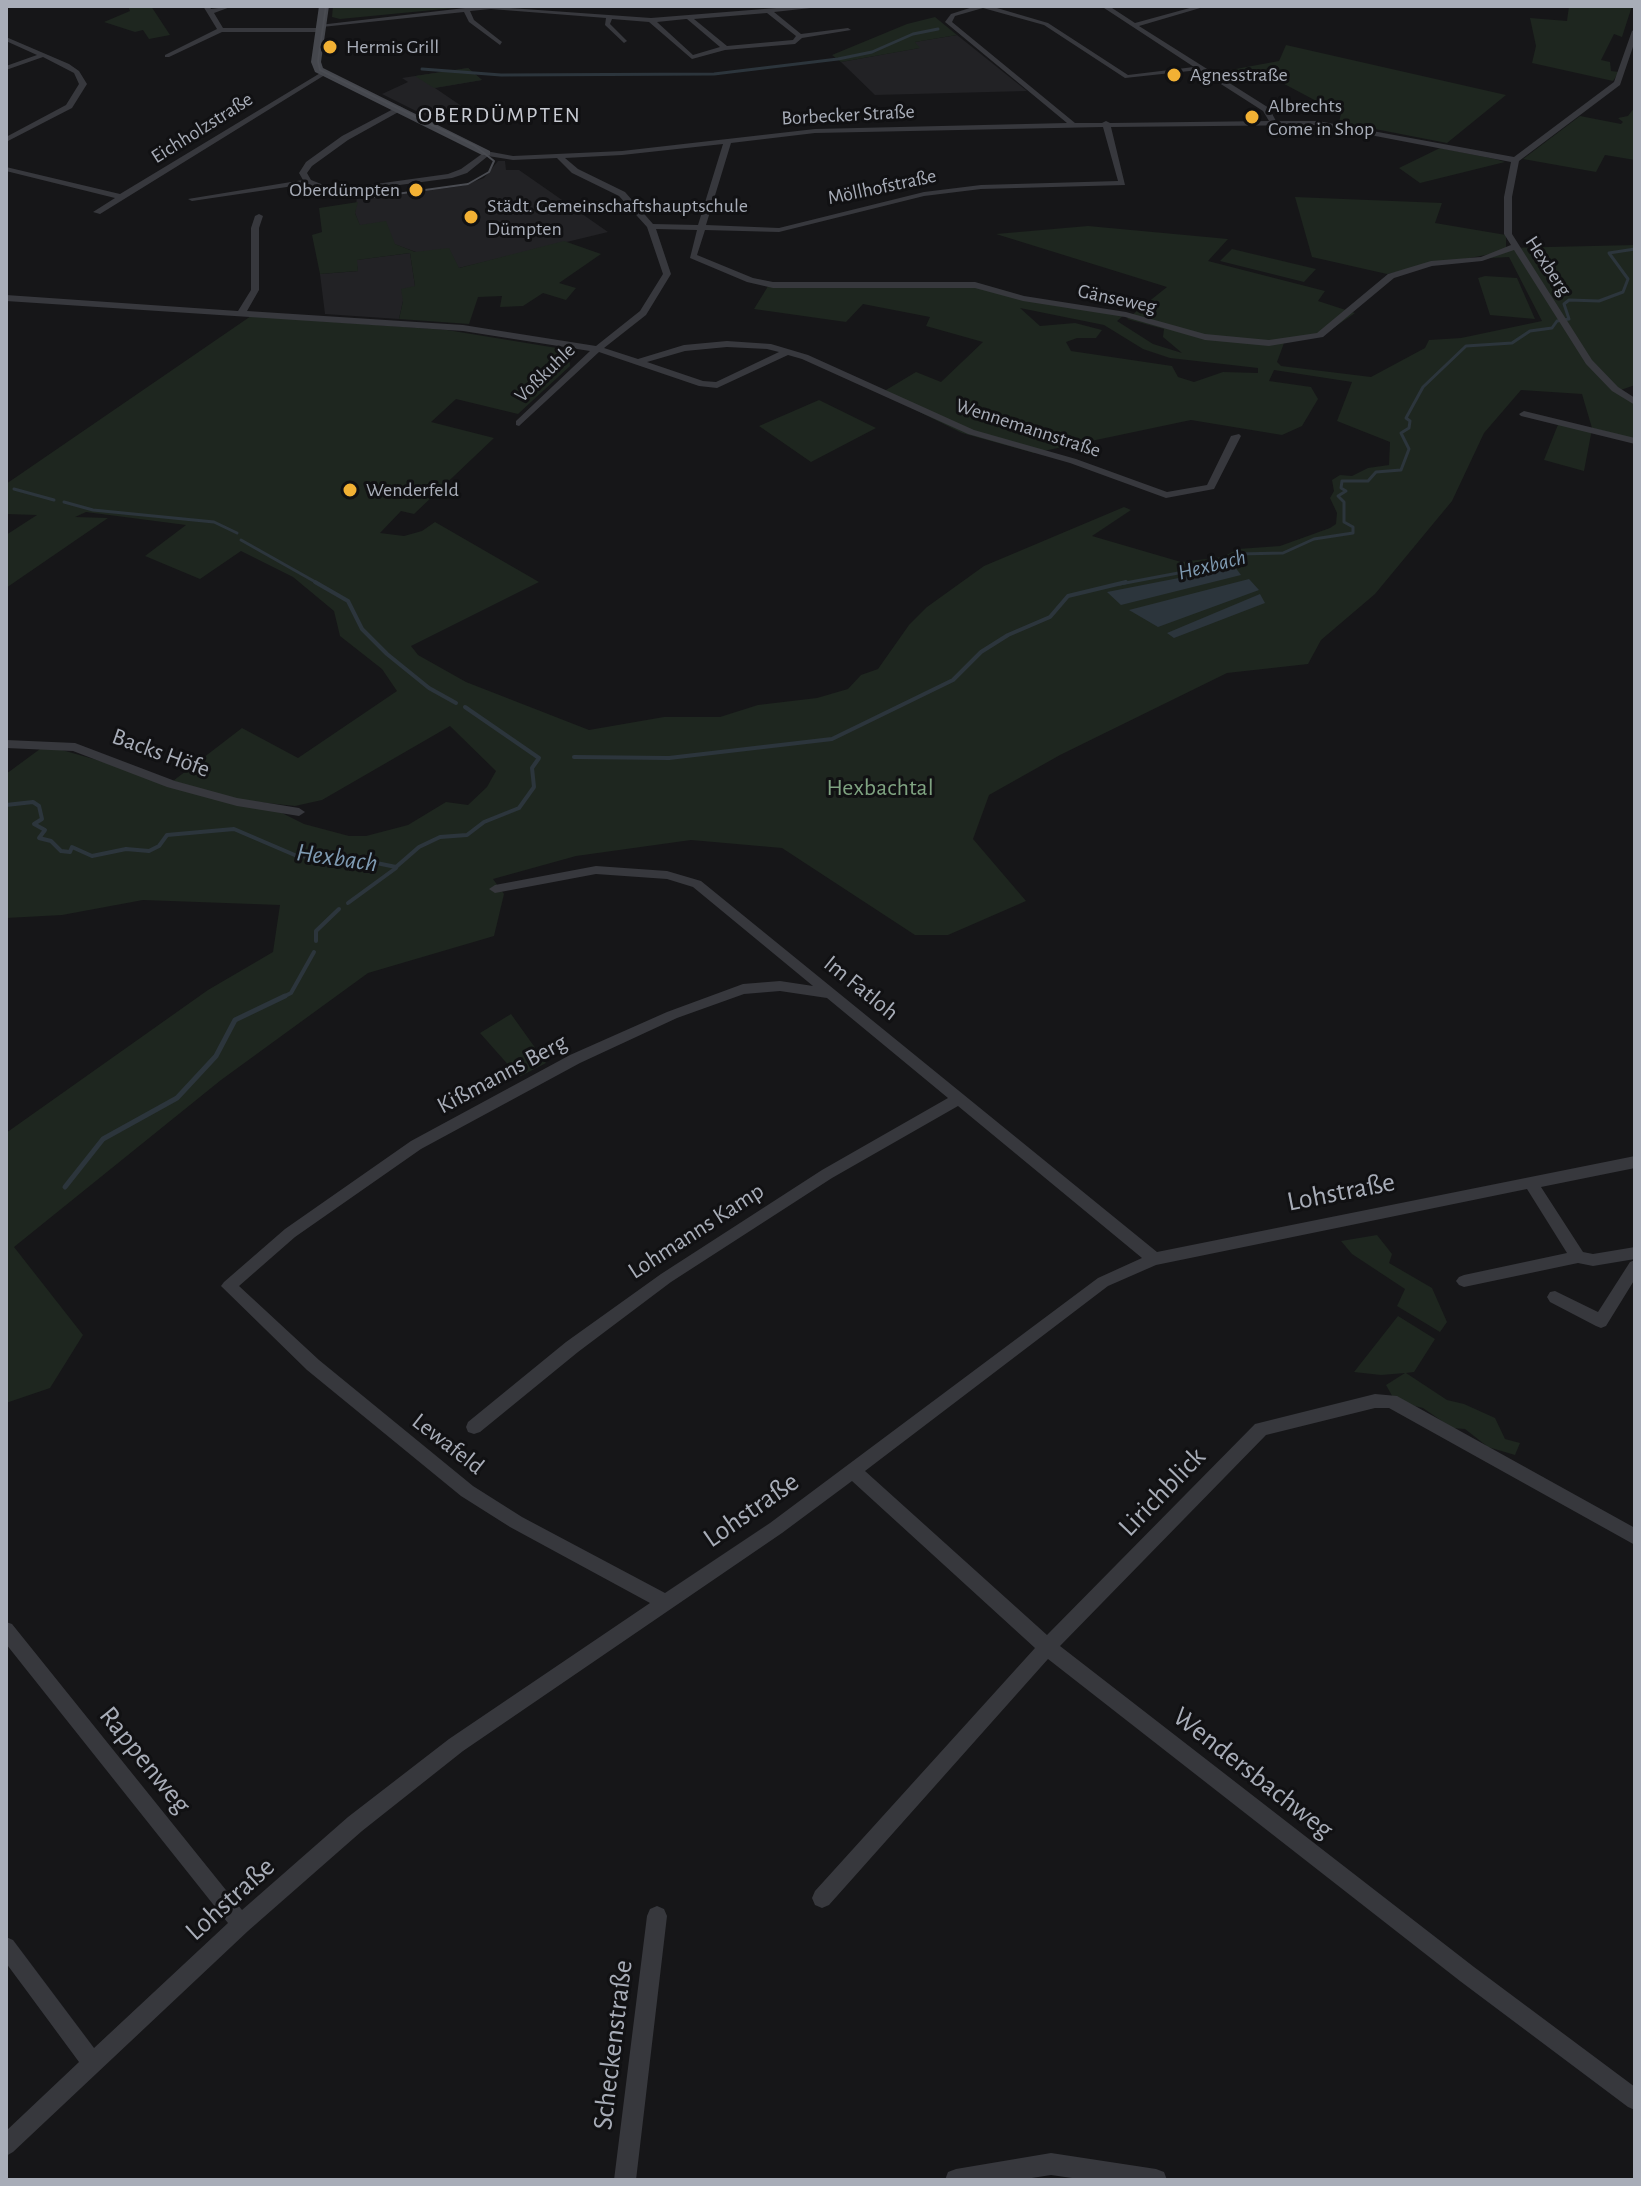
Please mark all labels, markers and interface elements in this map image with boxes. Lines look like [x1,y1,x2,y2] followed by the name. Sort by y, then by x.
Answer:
[346,35,439,59] place label: Hermis Grill
[321,38,339,56] marker: Hermis Grill
[1190,63,1288,87] place label: Agnesstraße
[1165,66,1183,84] marker: Agnesstraße
[147,87,257,169] street label: Eichholzstraße
[1268,94,1374,141] place label: Albrechts Come in Shop
[781,100,915,130] street label: Borbecker Straße
[418,102,582,128] district label: OBERDÜMPTEN
[1243,108,1261,126] marker: Albrechts Come in Shop
[825,164,939,210] street label: Möllhofstraße
[289,178,400,202] place label: Oberdümpten
[407,181,425,199] marker: Oberdümpten
[487,194,748,241] place label: Städt. Gemeinschaftshauptschule Dümpten
[462,208,480,226] marker: Städt. Gemeinschaftshauptschule Dümpten
[1520,231,1576,301] street label: Hexberg
[1076,279,1158,319] street label: Gänseweg
[510,338,580,408] street label: Voßkuhle
[953,393,1103,463] street label: Wennemannstraße
[366,478,459,502] place label: Wenderfeld
[341,481,359,499] marker: Wenderfeld
[1175,544,1249,586] water label: Hexbach
[108,722,214,784] street label: Backs Höfe
[826,774,934,802] park label: Hexbachtal
[294,837,380,879] water label: Hexbach
[818,949,904,1027] street label: Im Fatloh
[432,1028,572,1120] street label: Kißmanns Berg
[1284,1165,1398,1219] street label: Lohstraße
[623,1176,769,1286] street label: Lohmanns Kamp
[406,1407,490,1481] street label: Lewafeld
[1111,1440,1213,1544] street label: Lirichblick
[697,1465,805,1555] street label: Lohstraße
[92,1700,198,1820] street label: Rappenweg
[1166,1700,1340,1846] street label: Wendersbachweg
[178,1850,282,1948] street label: Lohstraße
[586,1958,640,2132] street label: Scheckenstraße

